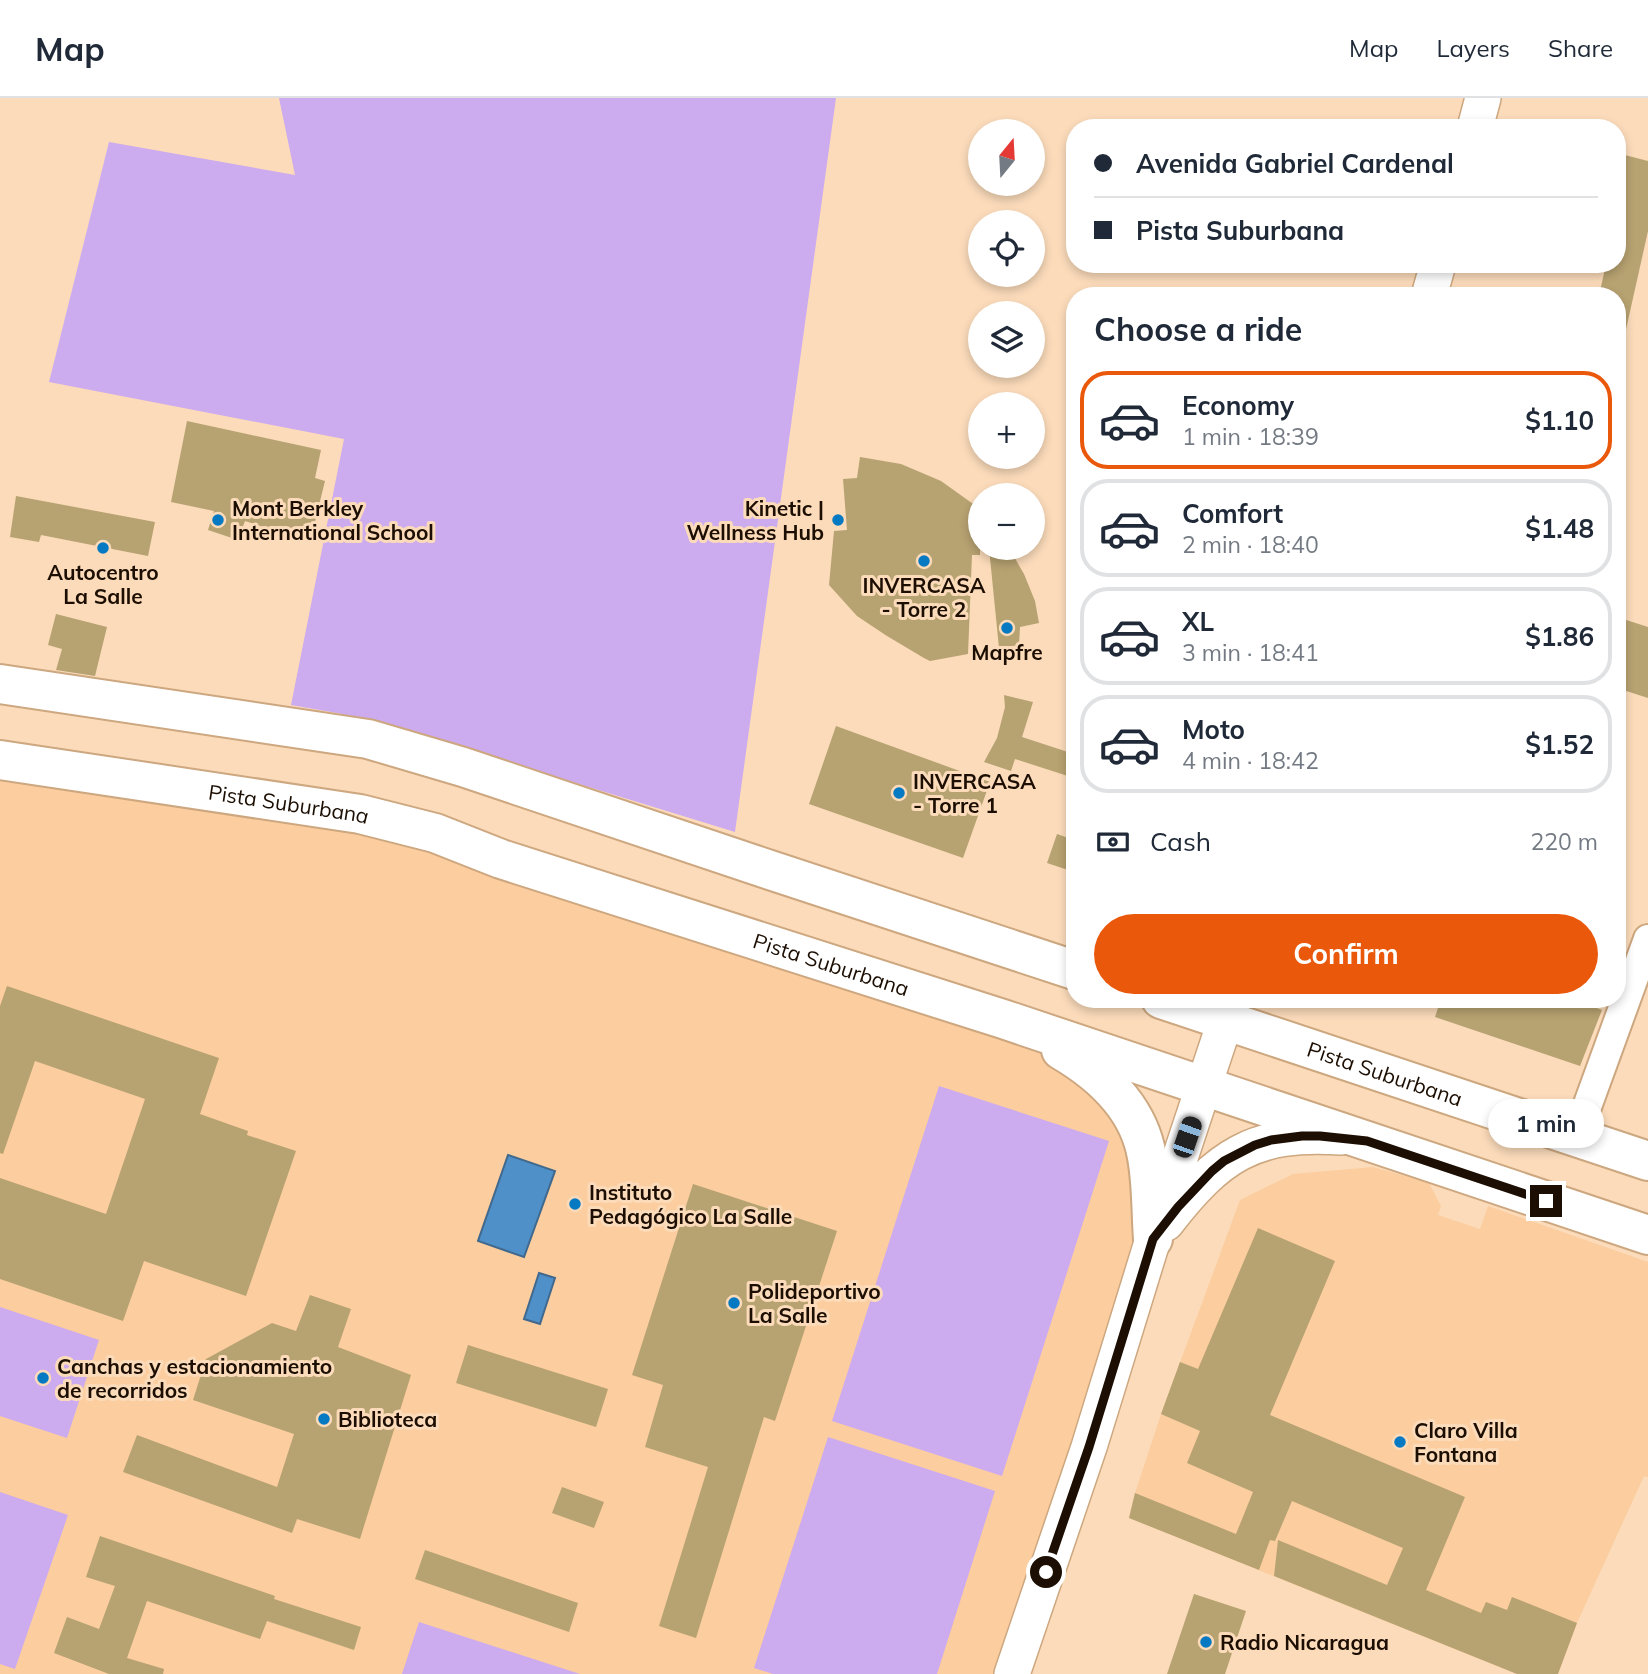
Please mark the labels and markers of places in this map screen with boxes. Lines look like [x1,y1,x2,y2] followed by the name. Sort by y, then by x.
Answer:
[232,495,434,545] place label: Mont Berkley International School
[687,495,824,545] place label: Kinetic | Wellness Hub
[210,512,226,528] marker: Mont Berkley International School
[830,512,846,528] marker: Kinetic | Wellness Hub
[95,540,111,556] marker: Autocentro La Salle
[916,553,932,569] marker: INVERCASA - Torre 2
[47,559,159,609] place label: Autocentro La Salle
[863,572,986,622] place label: INVERCASA - Torre 2
[999,620,1015,636] marker: Mapfre
[971,639,1043,665] place label: Mapfre
[913,768,1036,818] place label: INVERCASA - Torre 1
[891,785,907,801] marker: INVERCASA - Torre 1
[589,1179,792,1229] place label: Instituto Pedagógico La Salle
[567,1196,583,1212] marker: Instituto Pedagógico La Salle
[748,1278,881,1328] place label: Polideportivo La Salle
[726,1295,742,1311] marker: Polideportivo La Salle
[57,1353,332,1403] place label: Canchas y estacionamiento de recorridos
[35,1370,51,1386] marker: Canchas y estacionamiento de recorridos
[338,1406,437,1432] place label: Biblioteca
[316,1411,332,1427] marker: Biblioteca
[1414,1417,1518,1467] place label: Claro Villa Fontana
[1392,1434,1408,1450] marker: Claro Villa Fontana
[1220,1629,1389,1655] place label: Radio Nicaragua
[1198,1634,1214,1650] marker: Radio Nicaragua

